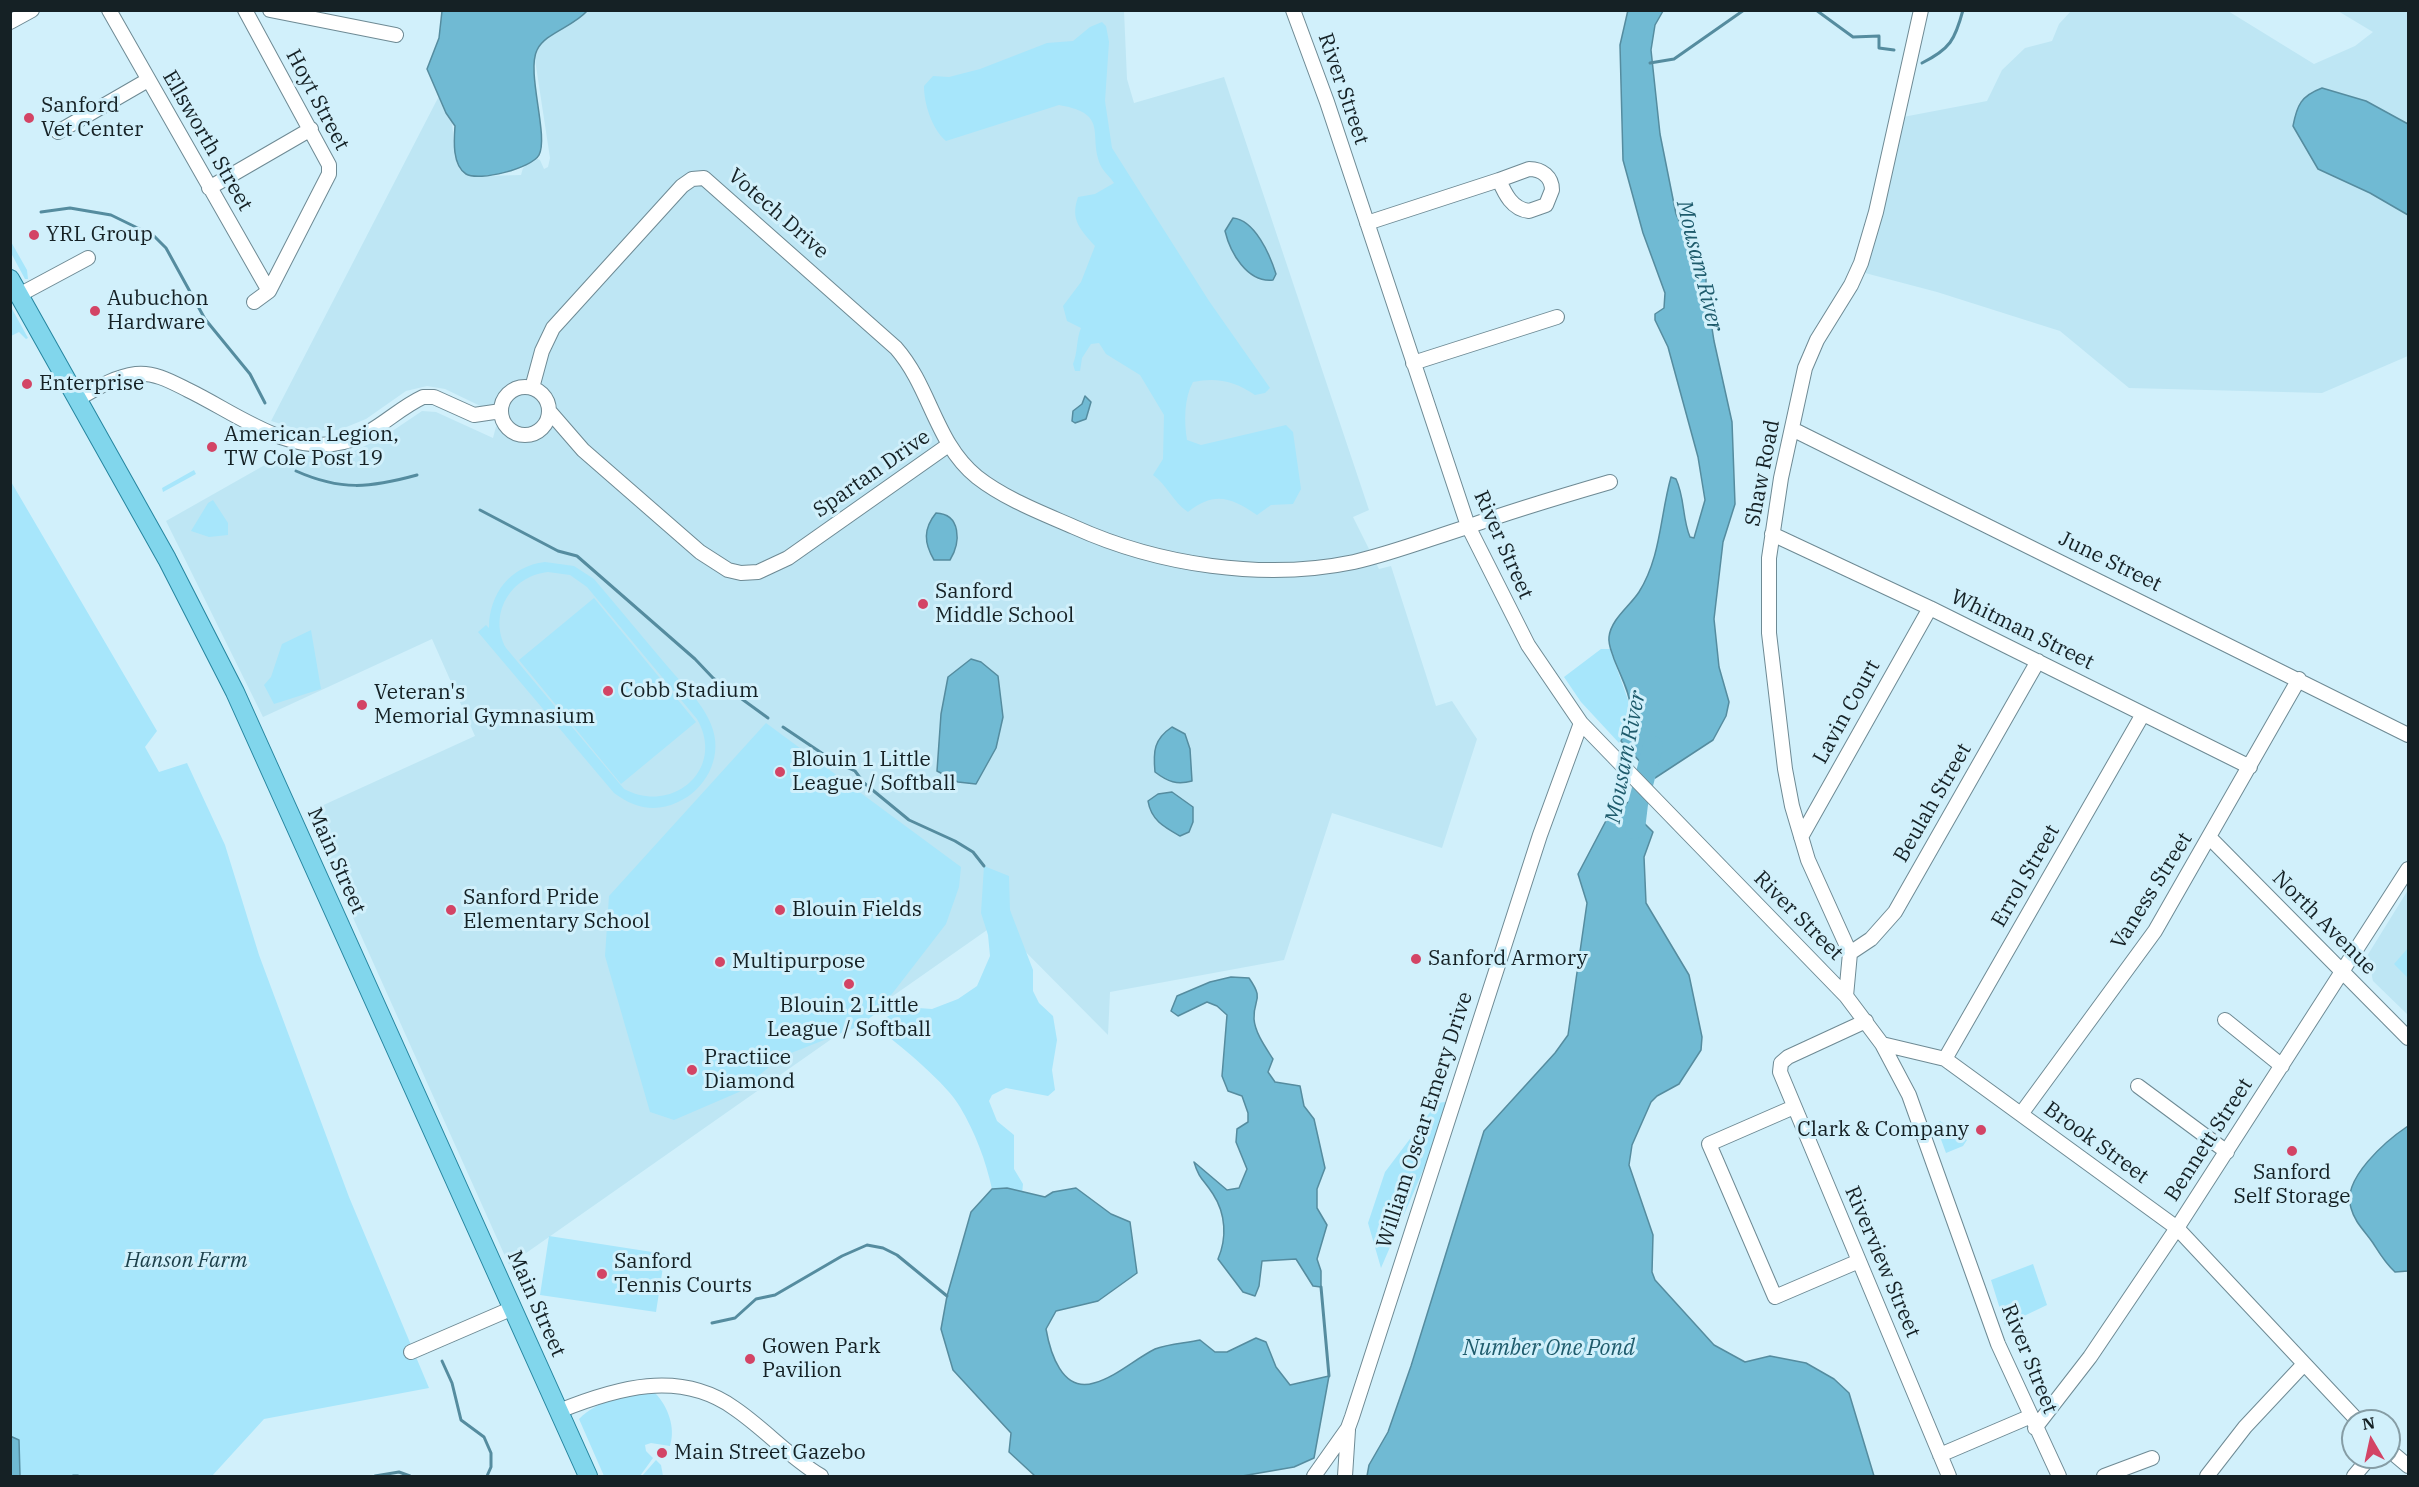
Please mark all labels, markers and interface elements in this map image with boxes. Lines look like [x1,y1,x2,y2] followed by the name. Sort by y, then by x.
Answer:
[1312,30,1374,148] street label: River Street
[280,45,354,155] street label: Hoyt Street
[157,66,257,216] street label: Ellsworth Street
[41,93,143,143] place label: Sanford Vet Center
[22,111,36,125] marker: Sanford Vet Center
[723,163,833,265] street label: Votech Drive
[1670,198,1728,334] water label: Mousam River
[46,222,153,248] place label: YRL Group
[27,228,41,242] marker: YRL Group
[107,286,209,336] place label: Aubuchon Hardware
[88,304,102,318] marker: Aubuchon Hardware
[39,371,144,397] place label: Enterprise
[20,377,34,391] marker: Enterprise
[1740,418,1786,528] street label: Shaw Road
[224,422,399,472] place label: American Legion, TW Cole Post 19
[809,425,935,523] street label: Spartan Drive
[205,440,219,454] marker: American Legion, TW Cole Post 19
[1468,487,1538,603] street label: River Street
[2055,526,2165,598] street label: June Street
[935,579,1074,629] place label: Sanford Middle School
[1946,584,2098,676] street label: Whitman Street
[916,597,930,611] marker: Sanford Middle School
[1808,656,1886,768] street label: Lavin Court
[620,678,759,704] place label: Cobb Stadium
[374,680,595,730] place label: Veteran's Memorial Gymnasium
[601,684,615,698] marker: Cobb Stadium
[1600,689,1652,825] water label: Mousam River
[355,698,369,712] marker: Veteran's Memorial Gymnasium
[1889,739,1977,867] street label: Beulah Street
[792,747,956,797] place label: Blouin 1 Little League / Softball
[773,765,787,779] marker: Blouin 1 Little League / Softball
[301,804,371,918] street label: Main Street
[1987,820,2065,932] street label: Errol Street
[2106,828,2198,954] street label: Vaness Street
[1748,866,1848,966] street label: River Street
[2267,866,2381,980] street label: North Avenue
[463,885,650,935] place label: Sanford Pride Elementary School
[792,897,922,923] place label: Blouin Fields
[444,903,458,917] marker: Sanford Pride Elementary School
[773,903,787,917] marker: Blouin Fields
[1428,946,1588,972] place label: Sanford Armory
[732,949,865,975] place label: Multipurpose
[1409,952,1423,966] marker: Sanford Armory
[713,955,727,969] marker: Multipurpose
[842,977,856,991] marker: Blouin 2 Little League / Softball
[1372,989,1478,1251] street label: William Oscar Emery Drive
[767,993,931,1043] place label: Blouin 2 Little League / Softball
[704,1045,795,1095] place label: Practiice Diamond
[685,1063,699,1077] marker: Practiice Diamond
[2160,1074,2258,1206] street label: Bennett Street
[2039,1097,2153,1189] street label: Brook Street
[1797,1117,1969,1143] place label: Clark & Company
[1974,1123,1988,1137] marker: Clark & Company
[2285,1144,2299,1158] marker: Sanford Self Storage
[2234,1160,2350,1210] place label: Sanford Self Storage
[1839,1182,1925,1342] street label: Riverview Street
[501,1247,571,1361] street label: Main Street
[125,1248,247,1274] park label: Hanson Farm
[614,1249,752,1299] place label: Sanford Tennis Courts
[595,1267,609,1281] marker: Sanford Tennis Courts
[1996,1300,2062,1418] street label: River Street
[762,1334,880,1384] place label: Gowen Park Pavilion
[1463,1336,1635,1362] water label: Number One Pond
[743,1352,757,1366] marker: Gowen Park Pavilion
[2341,1409,2401,1469] north arrow
[2361,1412,2376,1434] text: N
[674,1440,866,1466] place label: Main Street Gazebo
[655,1446,669,1460] marker: Main Street Gazebo

